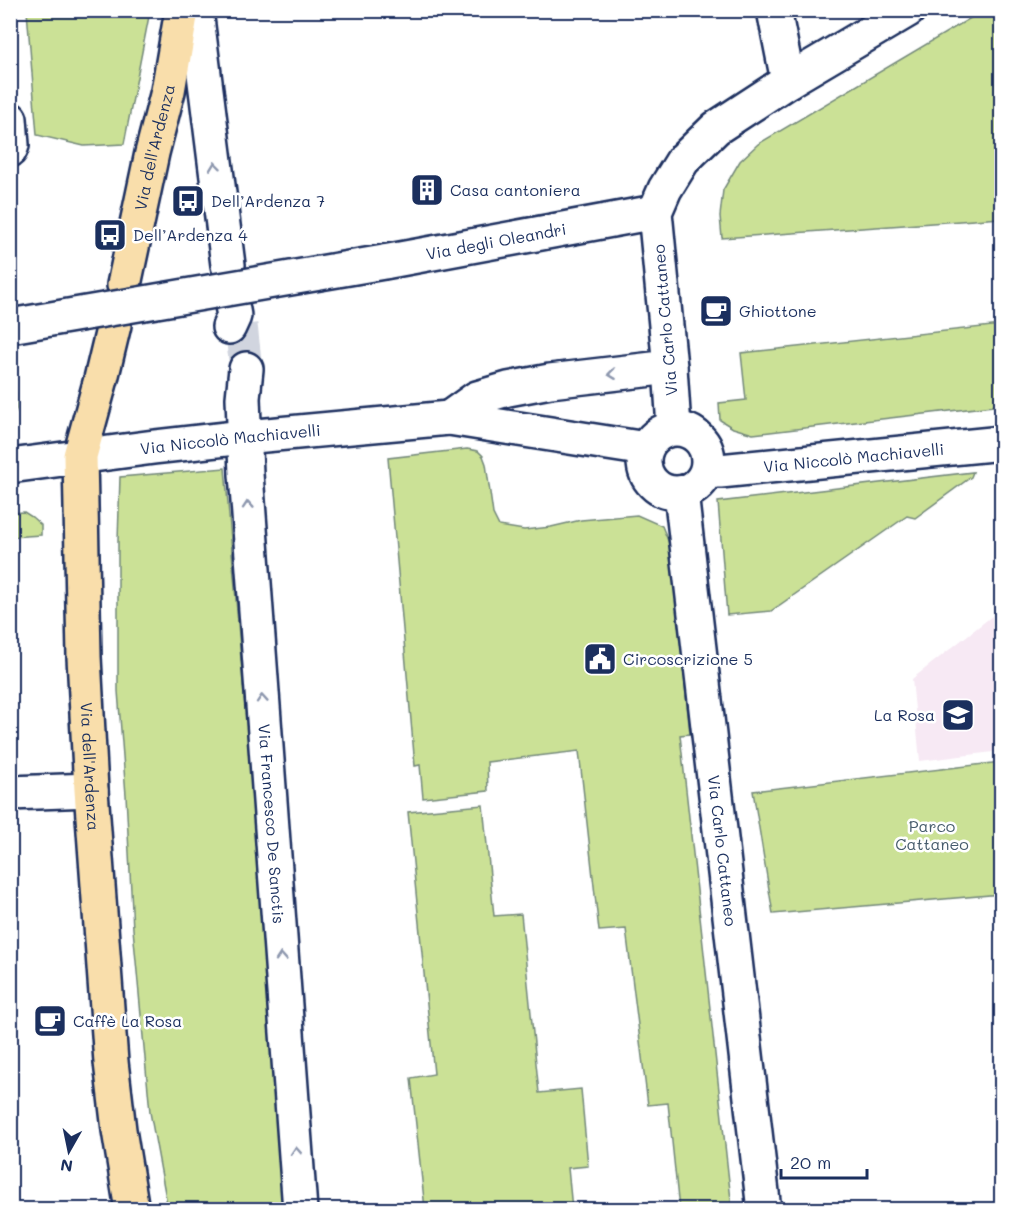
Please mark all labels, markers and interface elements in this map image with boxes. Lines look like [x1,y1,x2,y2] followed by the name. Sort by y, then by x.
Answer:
[129,83,179,212] street label: Via dell'Ardenza
[209,161,222,170] one-way arrow
[409,172,445,208] building icon: Casa cantoniera
[450,179,581,200] place label: Casa cantoniera
[170,183,206,219] bus stop icon: Dell’Ardenza 7
[211,190,325,211] place label: Dell’Ardenza 7
[92,217,128,253] bus stop icon: Dell’Ardenza 4
[424,218,568,264] street label: Via degli Oleandri
[133,224,248,245] place label: Dell’Ardenza 4
[647,243,682,397] street label: Via Carlo Cattaneo
[698,293,734,329] cafe icon: Ghiottone
[739,300,817,321] place label: Ghiottone
[607,367,617,380] one-way arrow
[139,419,322,459] street label: Via Niccolò Machiavelli
[762,438,945,477] street label: Via Niccolò Machiavelli
[242,500,255,509] one-way arrow
[582,641,618,677] public building icon: Circoscrizione 5
[623,648,753,669] place label: Circoscrizione 5
[256,695,269,704] one-way arrow
[940,697,976,733] school or university icon: La Rosa
[76,702,105,832] street label: Via dell'Ardenza
[874,704,935,725] place label: La Rosa
[254,723,290,924] street label: Via Francesco De Sanctis
[704,774,742,927] street label: Via Carlo Cattaneo
[895,815,969,854] park label: Parco Cattaneo
[275,952,288,961] one-way arrow
[32,1003,68,1039] cafe icon: Caffè La Rosa
[73,1010,182,1031] place label: Caffè La Rosa
[39,1121,99,1181] north arrow
[781,1142,866,1180] scale bar
[289,1147,302,1156] one-way arrow
[790,1150,831,1174] text: 20 m
[59,1155,74,1178] text: N

